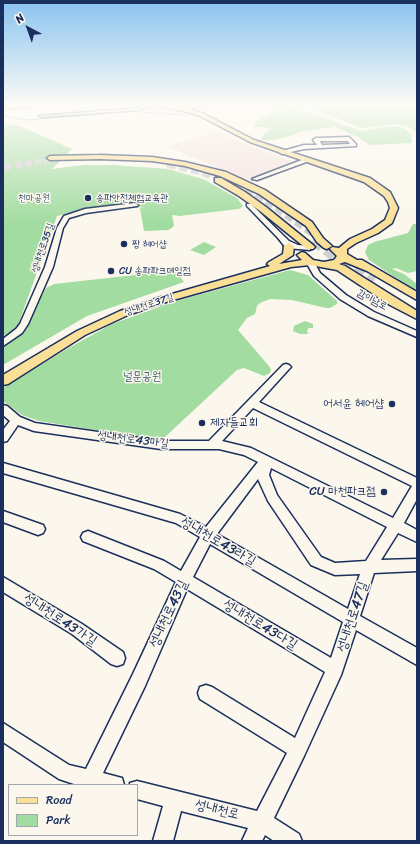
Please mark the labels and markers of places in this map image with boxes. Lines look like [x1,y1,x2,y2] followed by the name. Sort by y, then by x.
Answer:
[96,192,168,204] place label: 송파안전체험교육관
[83,193,93,203] marker: 송파안전체험교육관
[132,238,167,250] place label: 짱 헤어샵
[119,239,129,249] marker: 짱 헤어샵
[119,265,191,277] place label: CU 송파파크데일점
[106,266,116,276] marker: CU 송파파크데일점
[323,397,384,411] place label: 어서윤 헤어샵
[387,399,397,409] marker: 어서윤 헤어샵
[210,416,258,430] place label: 제자들교회
[197,418,207,428] marker: 제자들교회
[309,485,376,499] place label: CU 마천파크점
[379,487,389,497] marker: CU 마천파크점

